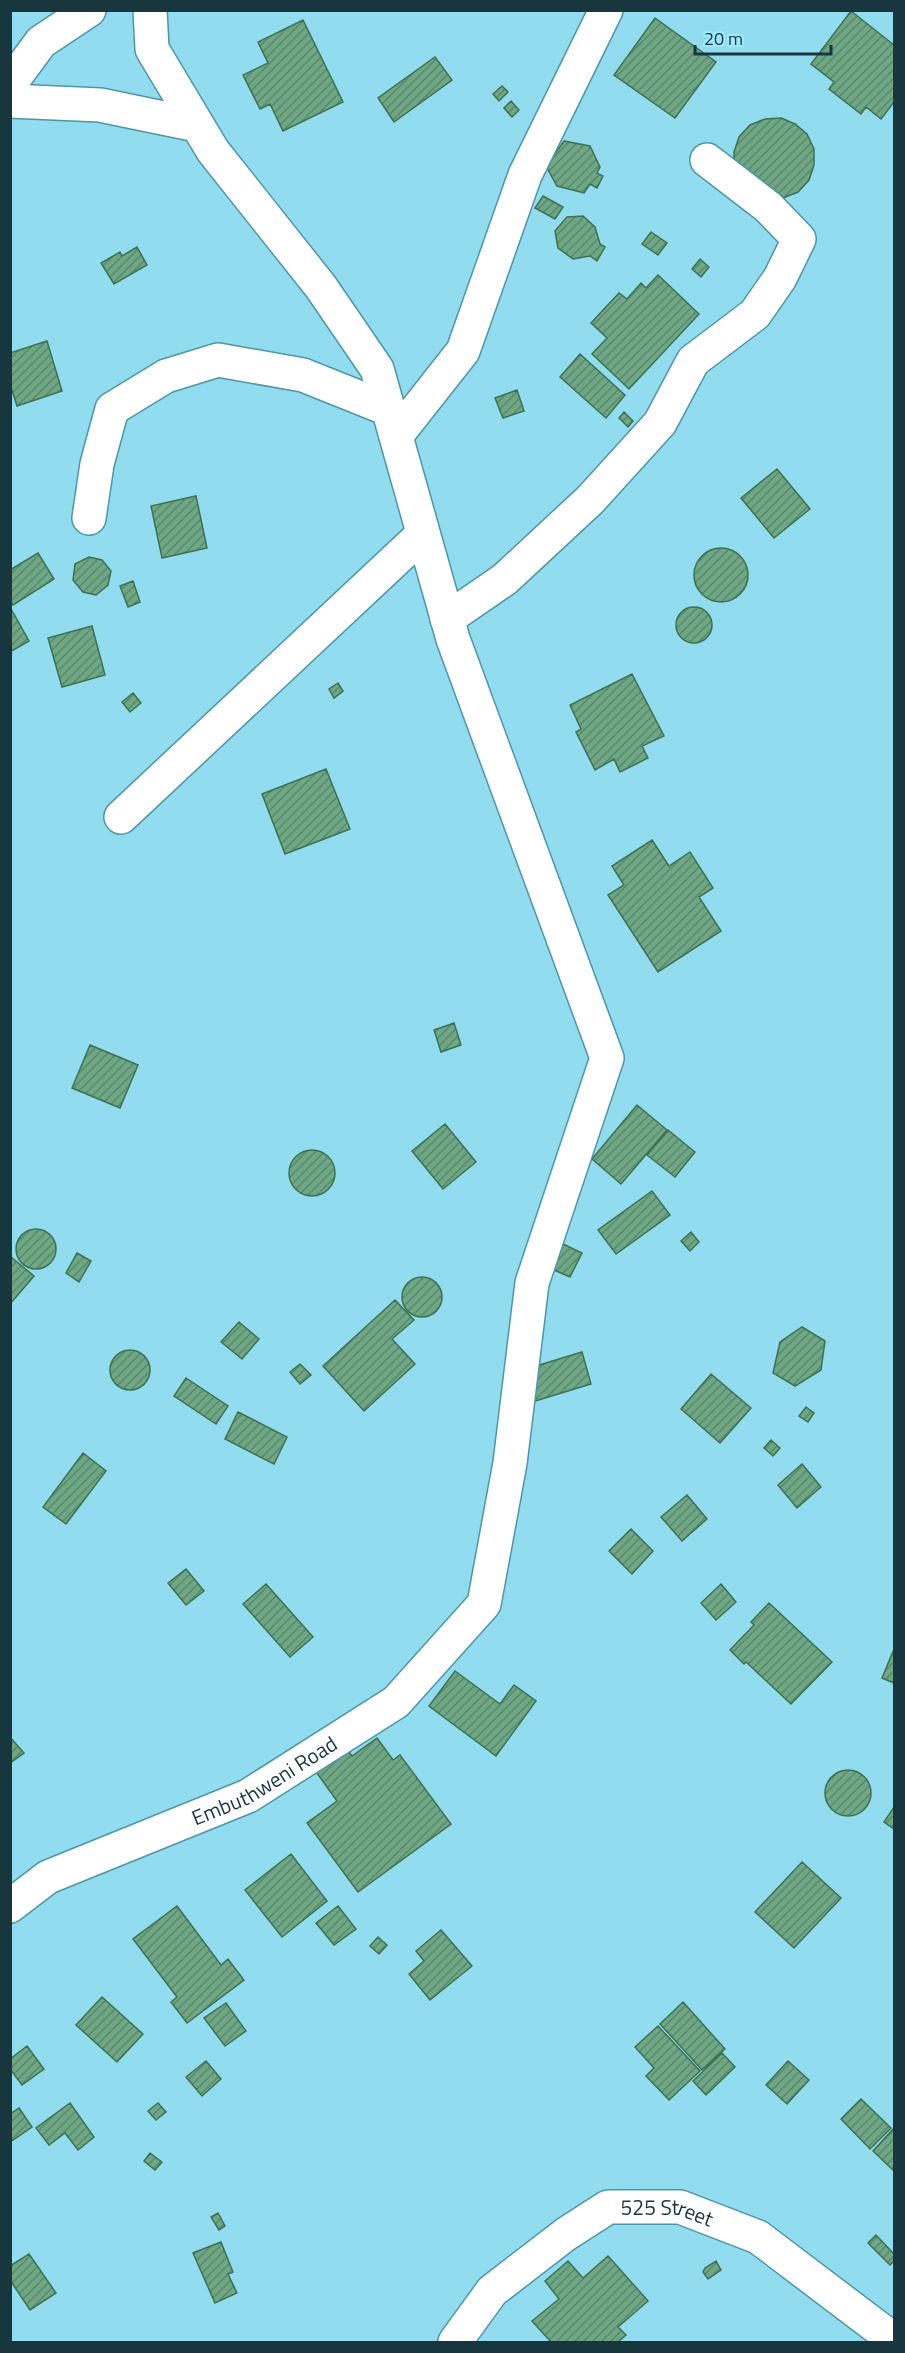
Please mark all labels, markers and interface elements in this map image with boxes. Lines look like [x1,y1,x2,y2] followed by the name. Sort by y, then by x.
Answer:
[695,18,832,56] scale bar
[704,25,743,52] text: 20 m
[187,1727,343,1833] street label: Embuthweni Road
[621,2191,719,2235] street label: 525 Street

